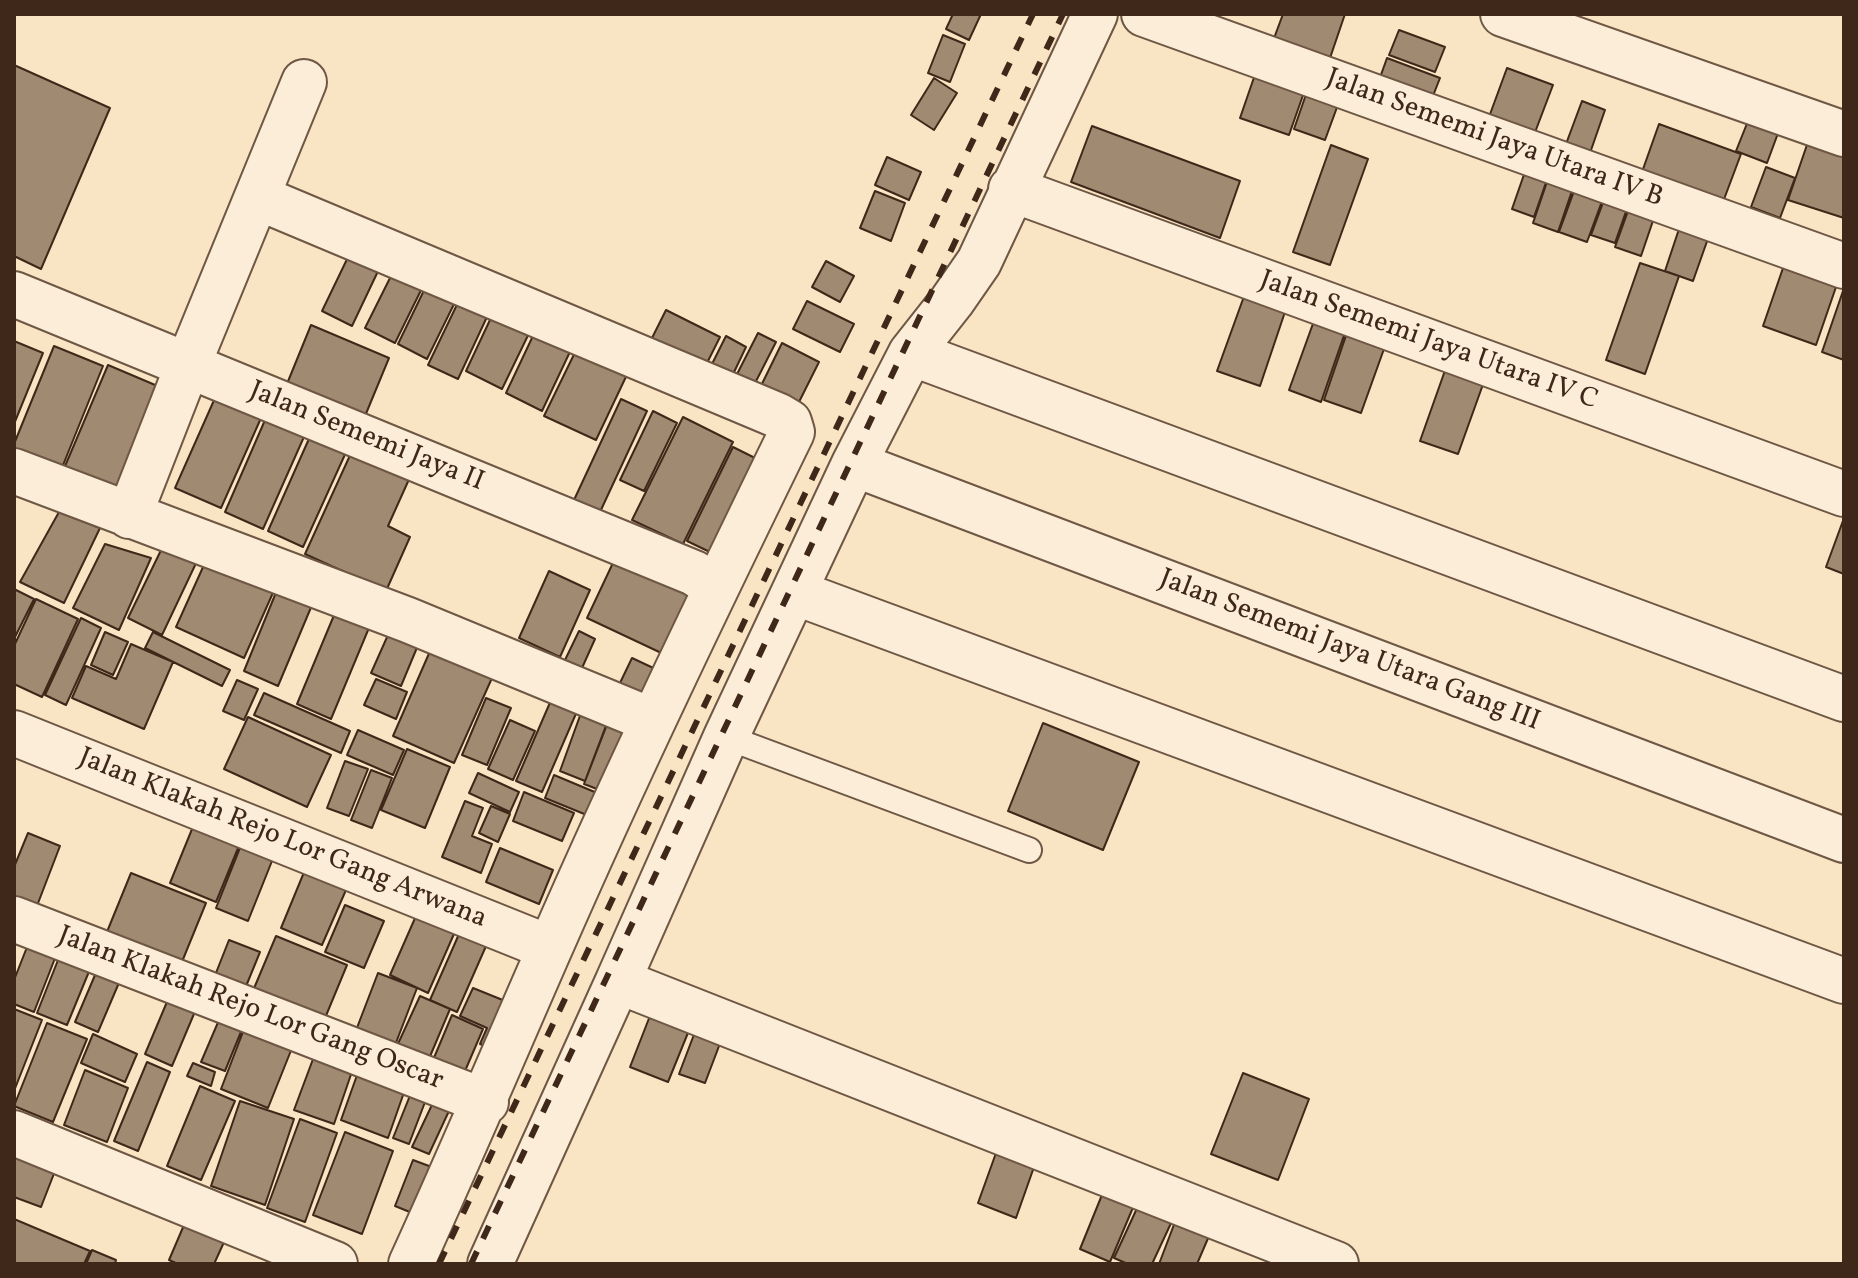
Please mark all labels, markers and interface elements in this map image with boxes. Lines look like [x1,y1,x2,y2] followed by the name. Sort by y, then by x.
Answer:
[1321,63,1667,217] street label: Jalan Sememi Jaya Utara IV B
[1254,265,1602,419] street label: Jalan Sememi Jaya Utara IV C
[244,376,488,500] street label: Jalan Sememi Jaya II
[1154,564,1544,740] street label: Jalan Sememi Jaya Utara Gang III
[73,742,491,938] street label: Jalan Klakah Rejo Lor Gang Arwana
[52,921,448,1099] street label: Jalan Klakah Rejo Lor Gang Oscar

